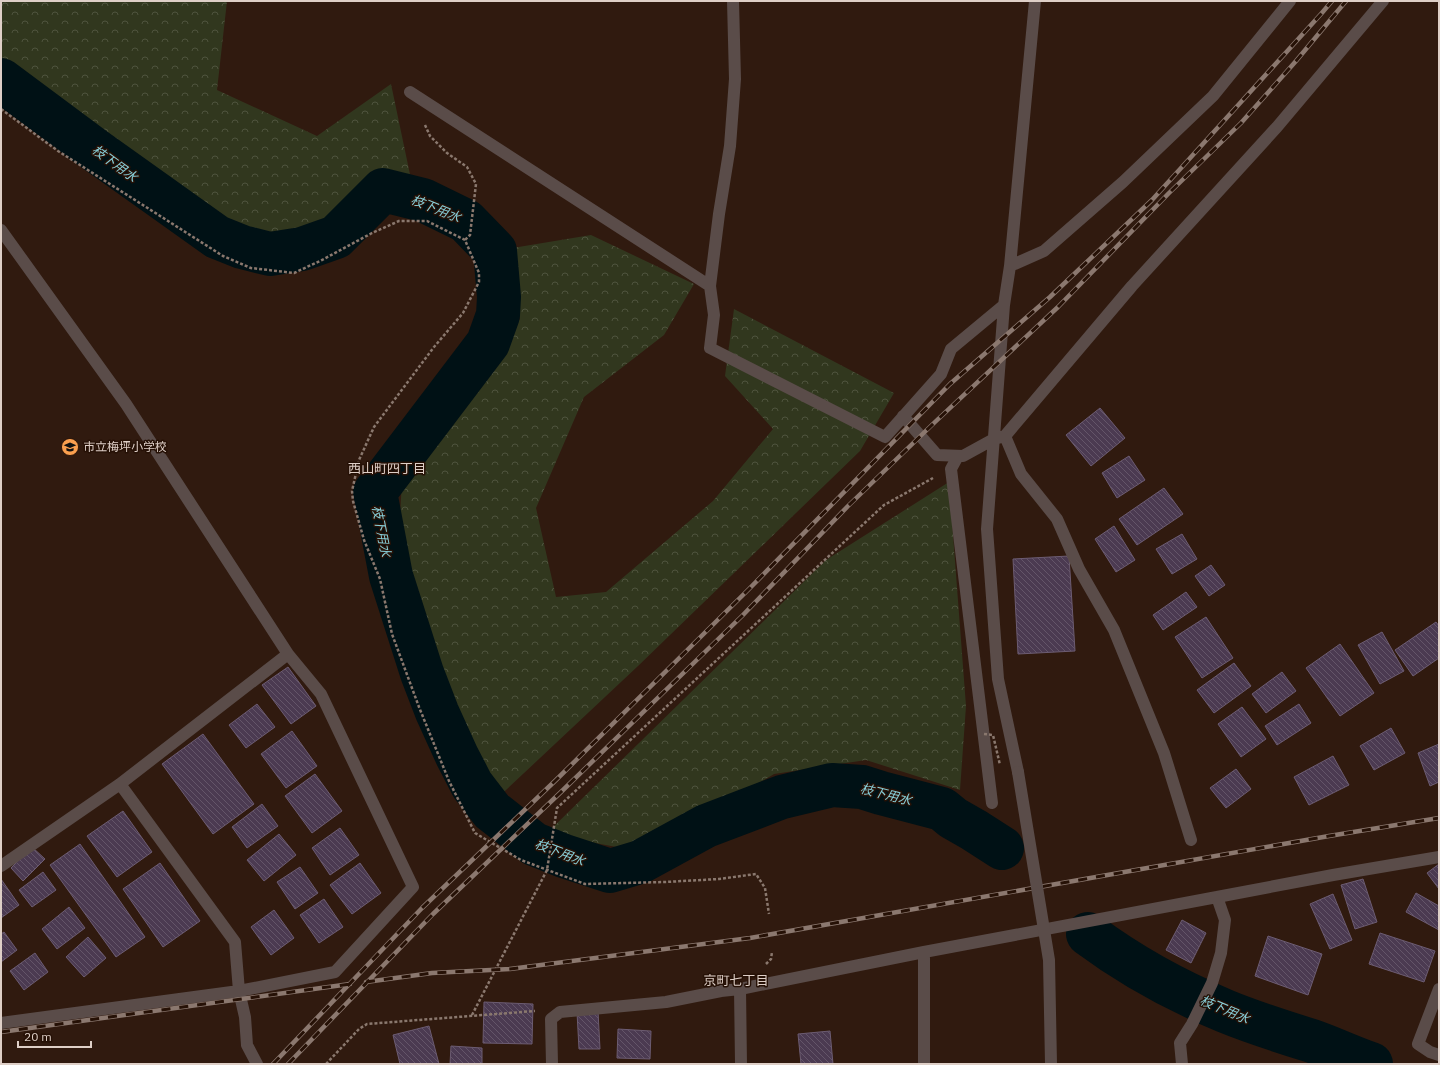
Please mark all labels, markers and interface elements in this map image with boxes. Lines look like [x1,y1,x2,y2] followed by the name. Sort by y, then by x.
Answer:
[89,141,142,187] water label: 枝下用水
[409,191,465,227] water label: 枝下用水
[60,437,80,457] school or university icon: 市立梅坪小学校
[83,439,167,454] place label: 市立梅坪小学校
[348,460,426,477] district label: 西山町四丁目
[368,504,395,560] water label: 枝下用水
[859,780,915,810] water label: 枝下用水
[532,835,589,870] water label: 枝下用水
[703,972,769,989] district label: 京町七丁目
[1198,991,1254,1028] water label: 枝下用水
[18,1023,91,1049] scale bar
[24,1029,52,1044] text: 20 m

